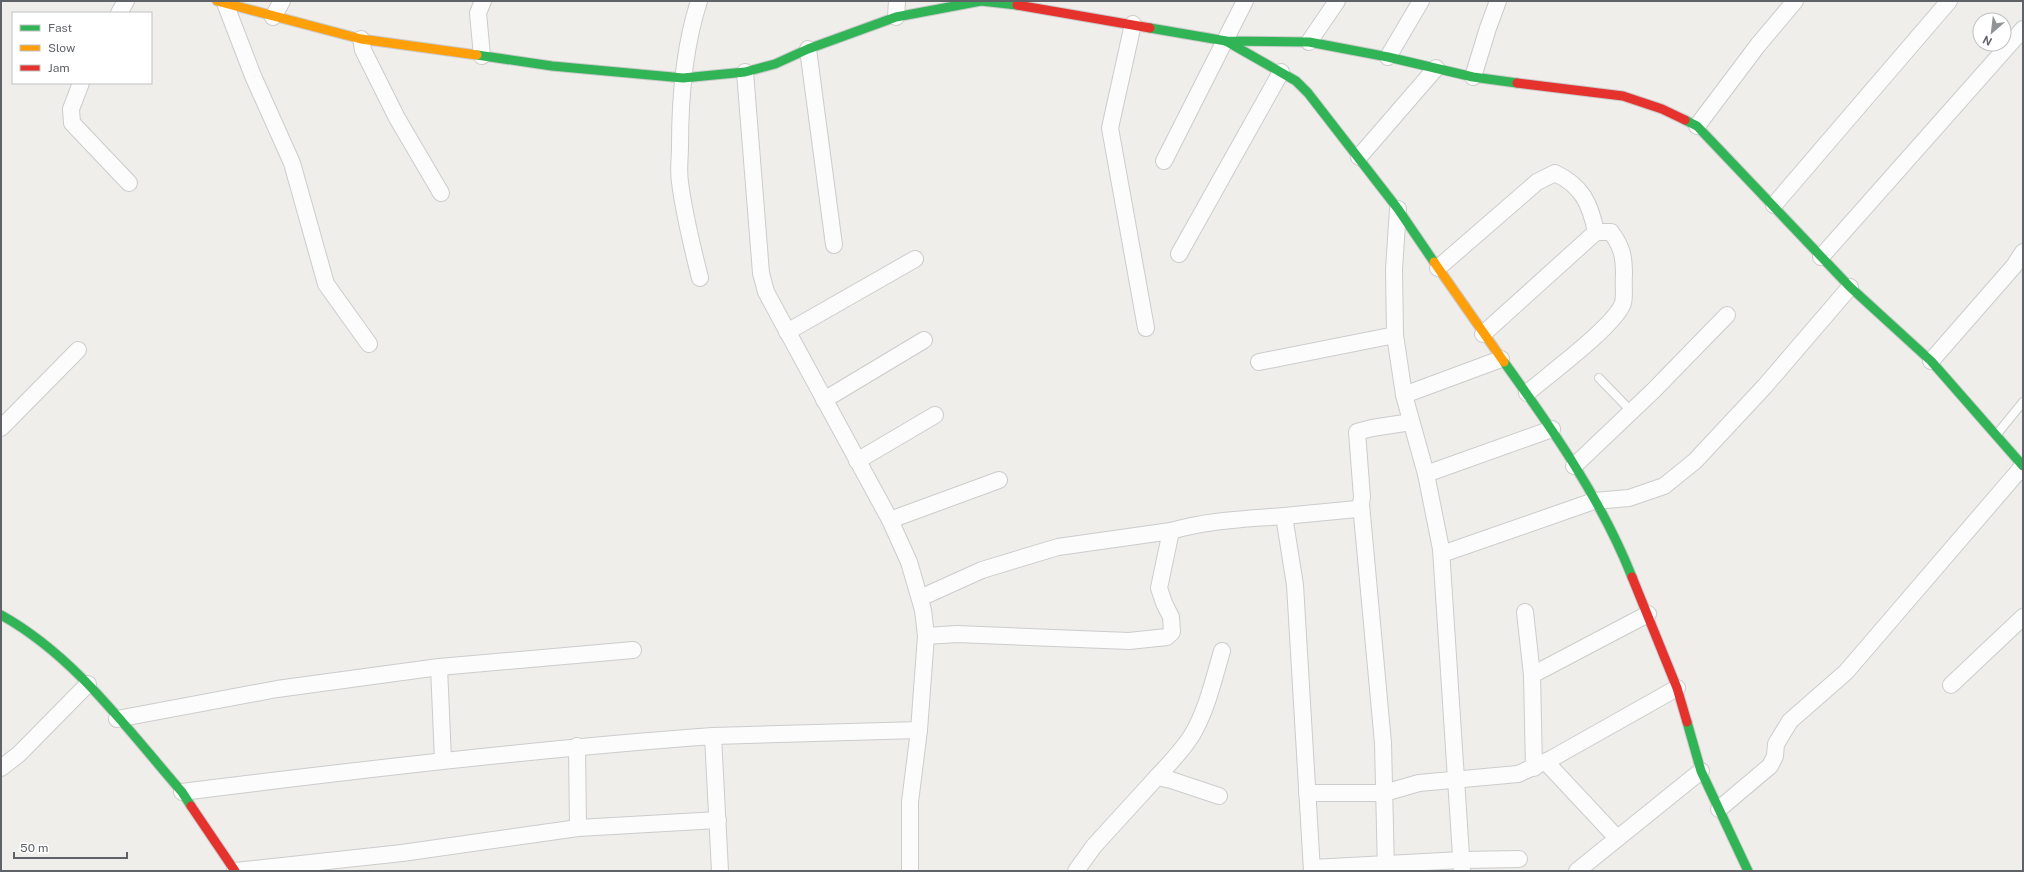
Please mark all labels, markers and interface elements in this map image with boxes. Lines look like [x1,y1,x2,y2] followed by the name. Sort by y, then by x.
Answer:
[12,12,152,84] legend
[1972,12,2012,52] north arrow
[48,21,73,35] text: Fast
[1981,34,1994,48] text: N
[48,41,76,55] text: Slow
[48,61,70,75] text: Jam
[14,834,127,860] scale bar
[20,841,48,855] text: 50 m

